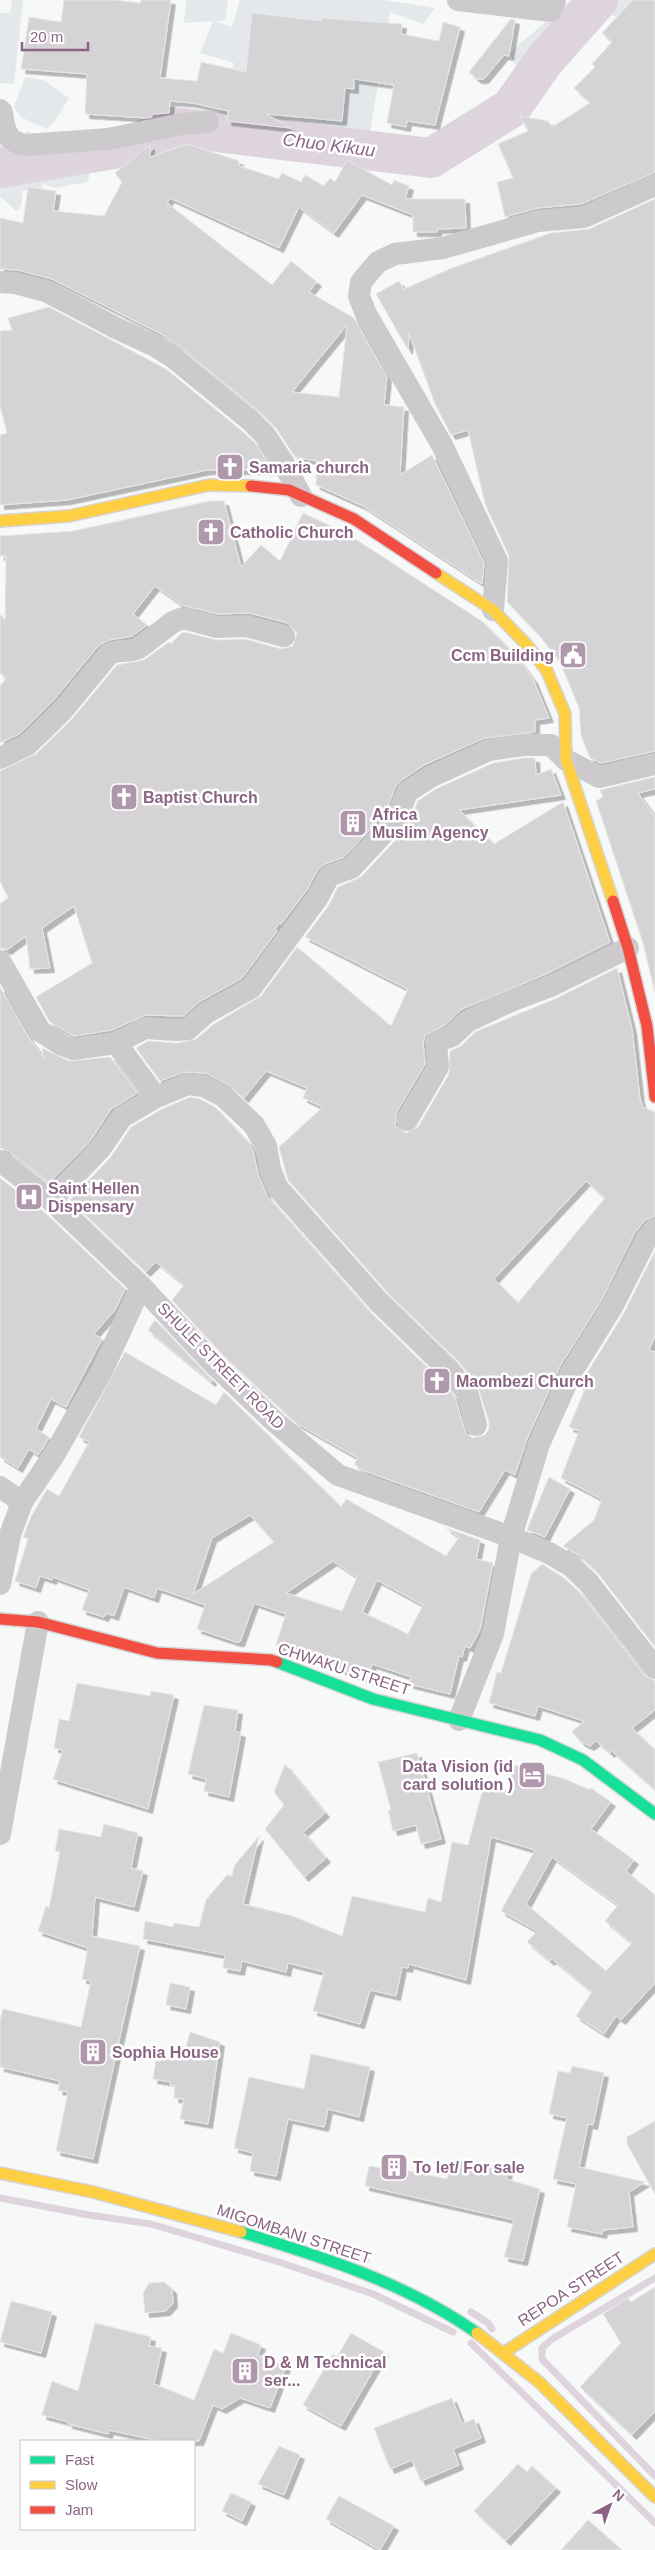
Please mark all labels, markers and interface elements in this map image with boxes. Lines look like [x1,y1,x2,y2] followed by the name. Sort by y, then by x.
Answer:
[22,20,89,52] scale bar
[30,28,63,45] text: 20 m
[282,129,376,161] water label: Chuo Kikuu
[215,452,245,482] church icon: Samaria church
[249,459,369,476] place label: Samaria church
[196,517,226,547] church icon: Catholic Church
[230,524,354,541] place label: Catholic Church
[558,640,588,670] public building icon: Ccm Building
[451,647,554,664] place label: Ccm Building
[109,782,139,812] church icon: Baptist Church
[143,789,258,806] place label: Baptist Church
[372,806,489,841] place label: Africa Muslim Agency
[338,808,368,838] building icon: Africa Muslim Agency
[48,1180,140,1215] place label: Saint Hellen Dispensary
[14,1182,44,1212] hospital icon: Saint Hellen Dispensary
[154,1299,288,1433] street label: SHULE STREET ROAD
[422,1366,452,1396] church icon: Maombezi Church
[456,1373,594,1390] place label: Maombezi Church
[276,1640,413,1698] street label: CHWAKU STREET
[402,1758,513,1793] place label: Data Vision (id card solution )
[517,1760,547,1790] hotel icon: Data Vision (id card solution )
[78,2037,108,2067] building icon: Sophia House
[112,2044,219,2061] place label: Sophia House
[379,2152,409,2182] building icon: To let/ For sale
[413,2159,525,2176] place label: To let/ For sale
[215,2201,373,2267] street label: MIGOMBANI STREET
[515,2248,627,2330] street label: REPOA STREET
[264,2354,386,2389] place label: D & M Technical ser...
[230,2356,260,2386] building icon: D & M Technical ser...
[20,2440,195,2530] legend
[65,2451,95,2468] text: Fast
[65,2476,98,2493] text: Slow
[585,2480,635,2530] north arrow
[609,2486,628,2505] text: N
[65,2501,93,2518] text: Jam

